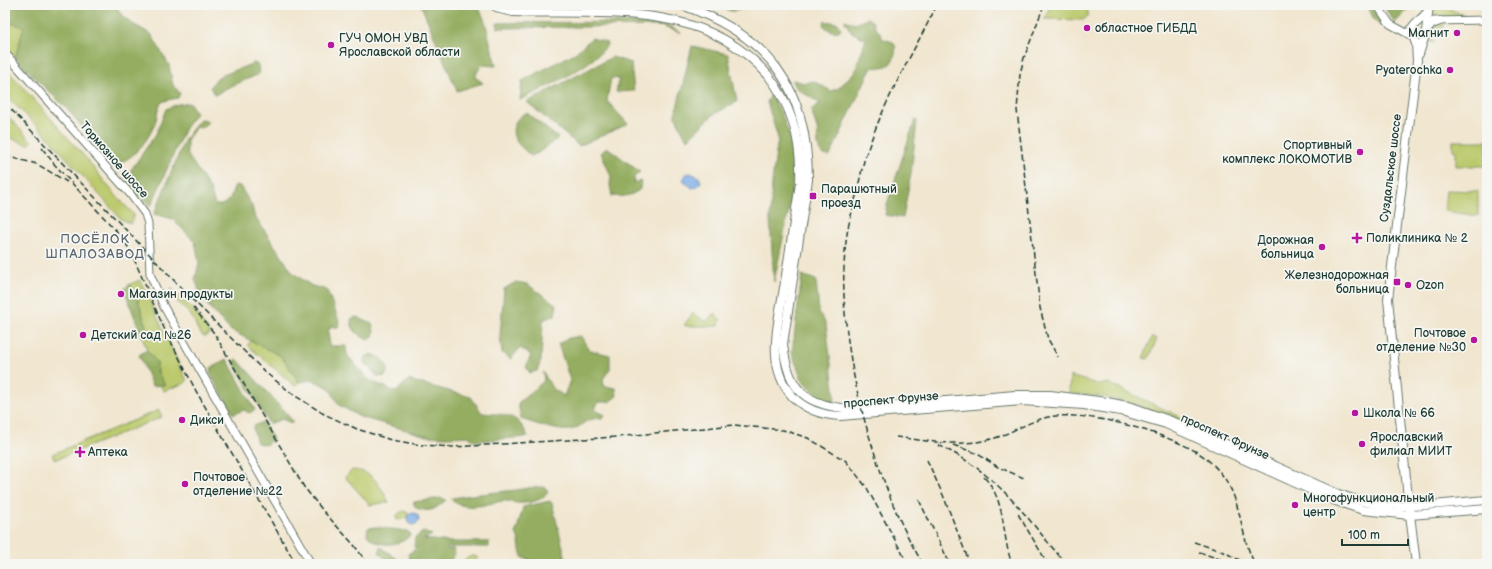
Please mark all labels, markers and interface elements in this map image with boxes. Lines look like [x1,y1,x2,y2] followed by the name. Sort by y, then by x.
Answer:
[1095,21,1198,36] place label: областное ГИБДД
[1082,23,1092,33] marker: областное ГИБДД
[1408,26,1449,41] place label: Магнит
[1452,28,1462,38] marker: Магнит
[339,31,460,60] place label: ГУЧ ОМОН УВД Ярославской области
[326,40,336,50] marker: ГУЧ ОМОН УВД Ярославской области
[1375,63,1442,78] place label: Pyaterochka
[1445,65,1455,75] marker: Pyaterochka
[1377,113,1405,223] street label: Суздальское шоссе
[77,119,152,202] street label: Тормозное шоссе
[1222,138,1352,167] place label: Спортивный комплекс ЛОКОМОТИВ
[1355,147,1365,157] marker: Спортивный комплекс ЛОКОМОТИВ
[821,182,897,211] place label: Парашютный проезд
[808,191,818,201] marker: Парашютный проезд
[45,231,145,262] district label: ПОСЁЛОК ШПАЛОЗАВОД
[1366,231,1468,246] place label: Поликлиника № 2
[1351,232,1363,244] marker: Поликлиника № 2
[1258,233,1314,262] place label: Дорожная больница
[1317,242,1327,252] marker: Дорожная больница
[1285,268,1389,297] place label: Железнодорожная больница
[1392,277,1402,287] marker: Железнодорожная больница
[1416,278,1444,293] place label: Ozon
[1403,280,1413,290] marker: Ozon
[129,287,233,302] place label: Магазин продукты
[116,289,126,299] marker: Магазин продукты
[1376,326,1466,355] place label: Почтовое отделение №30
[91,328,191,343] place label: Детский сад №26
[78,330,88,340] marker: Детский сад №26
[1469,335,1479,345] marker: Почтовое отделение №30
[843,388,940,412] street label: проспект Фрунзе
[1363,406,1435,421] place label: Школа № 66
[1350,408,1360,418] marker: Школа № 66
[1178,411,1272,463] street label: проспект Фрунзе
[190,413,224,428] place label: Дикси
[177,415,187,425] marker: Дикси
[1370,430,1452,459] place label: Ярославский филиал МИИТ
[1357,439,1367,449] marker: Ярославский филиал МИИТ
[87,445,128,460] place label: Аптека
[75,447,85,457] marker: Аптека
[193,470,283,499] place label: Почтовое отделение №22
[180,479,190,489] marker: Почтовое отделение №22
[1303,491,1435,520] place label: Многофункциональный центр
[1290,500,1300,510] marker: Многофункциональный центр
[1342,521,1408,547] scale bar
[1348,528,1380,543] text: 100 m

